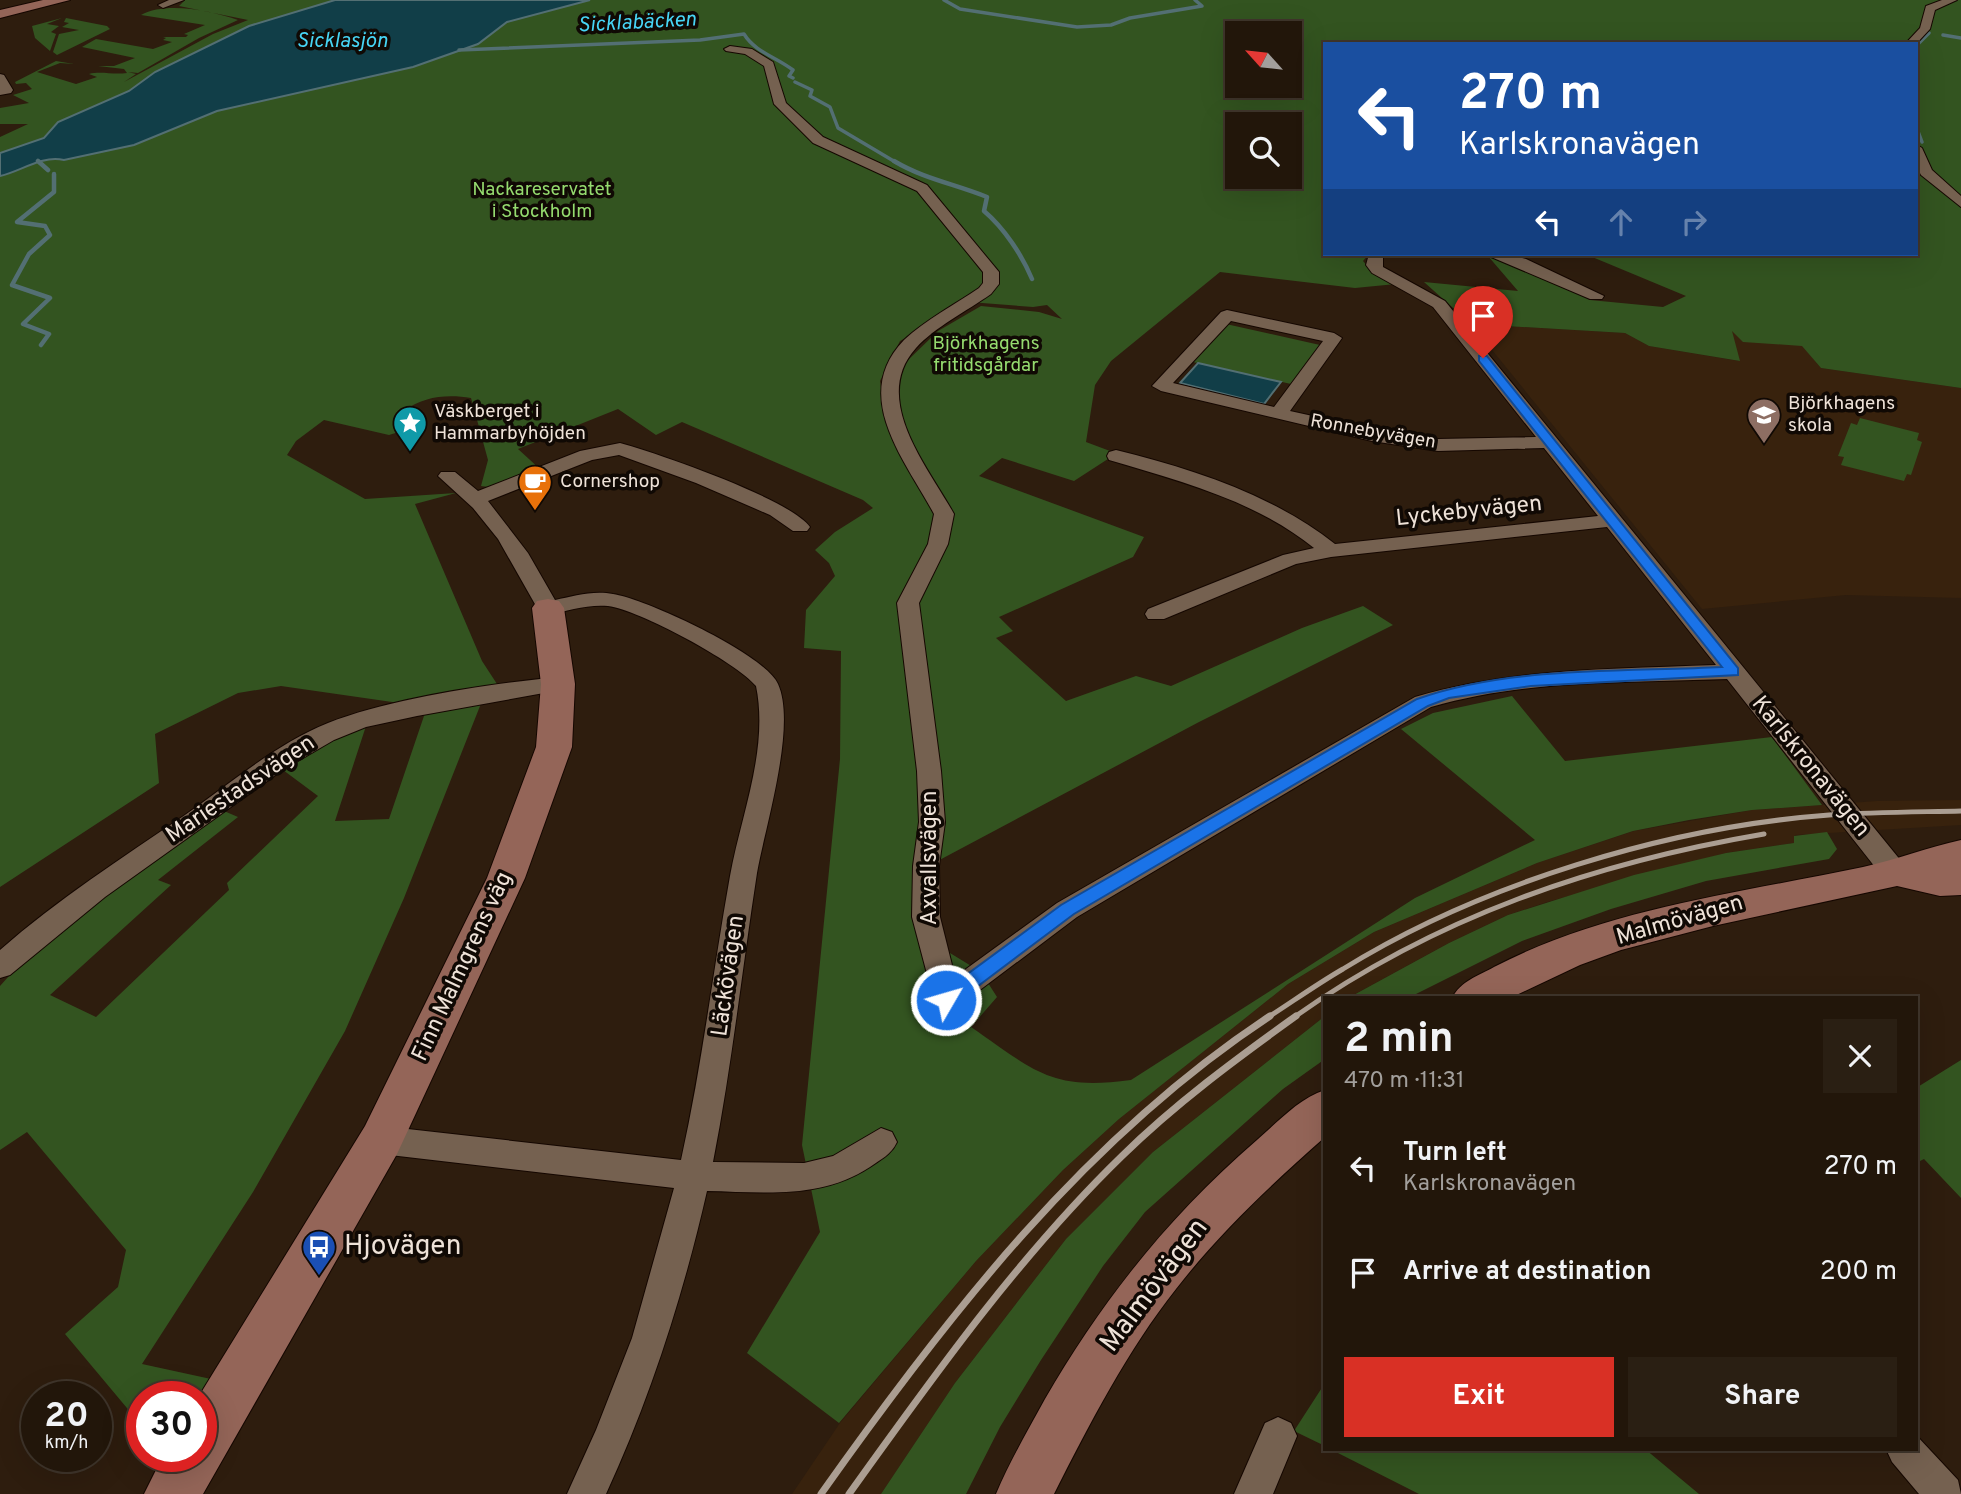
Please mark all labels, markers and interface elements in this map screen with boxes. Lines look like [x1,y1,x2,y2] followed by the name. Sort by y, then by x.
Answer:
[577,6,697,40] water label: Sicklabäcken
[1225,21,1302,98] north arrow
[1225,21,1302,189] map controls
[296,28,388,55] water label: Sicklasjön
[1459,65,1602,127] text: 270 m
[1344,70,1435,161] icon: left
[1225,112,1302,189] button: search
[1459,126,1700,166] text: Karlskronavägen
[472,178,612,224] park label: Nackareservatet i Stockholm
[1529,203,1567,241] icon: left
[1602,203,1640,241] icon: ahead
[1675,203,1713,241] icon: right
[1453,286,1513,358] pin
[1464,297,1502,335] icon: arrive
[932,332,1040,378] park label: Björkhagens fritidsgårdar
[1788,392,1895,438] place label: Björkhagens skola
[1745,396,1783,445] school or university icon: Björkhagens skola
[434,400,586,446] place label: Väskberget i Hammarbyhöjden
[391,404,429,453] place icon: Väskberget i Hammarbyhöjden
[1308,409,1438,455] street label: Ronnebyvägen
[516,463,554,512] cafe icon: Cornershop
[560,470,660,494] place label: Cornershop
[1394,490,1544,534] street label: Lyckebyvägen
[1744,691,1876,843] street label: Karlskronavägen
[161,729,321,851] street label: Mariestadsvägen
[916,791,945,925] street label: Axvallsvägen
[406,868,520,1066] street label: Finn Malmgrens väg
[1613,889,1747,953] street label: Malmövägen
[706,913,752,1039] street label: Läckövägen
[909,963,983,1037] position arrow
[1344,1014,1454,1067] text: 2 min
[1823,1019,1897,1093] button: close
[1344,1067,1465,1096] text: 470 m · 11:31
[1403,1137,1507,1170] text: Turn left
[1344,1149,1382,1187] icon: left
[1824,1151,1897,1184] text: 270 m
[1403,1170,1576,1199] text: Karlskronavägen
[1093,1212,1217,1360] street label: Malmövägen
[300,1228,338,1277] bus stop icon: Hjovägen
[344,1229,461,1265] place label: Hjovägen
[1344,1254,1382,1292] icon: arrive
[1403,1256,1651,1289] text: Arrive at destination
[1820,1256,1897,1289] text: 200 m
[1344,1357,1614,1437] button: Exit
[1628,1357,1897,1437] button: Share
[126,1381,217,1472] speed limit sign: 30
[44,1395,89,1439] text: 20
[45,1432,88,1455] text: km/h

